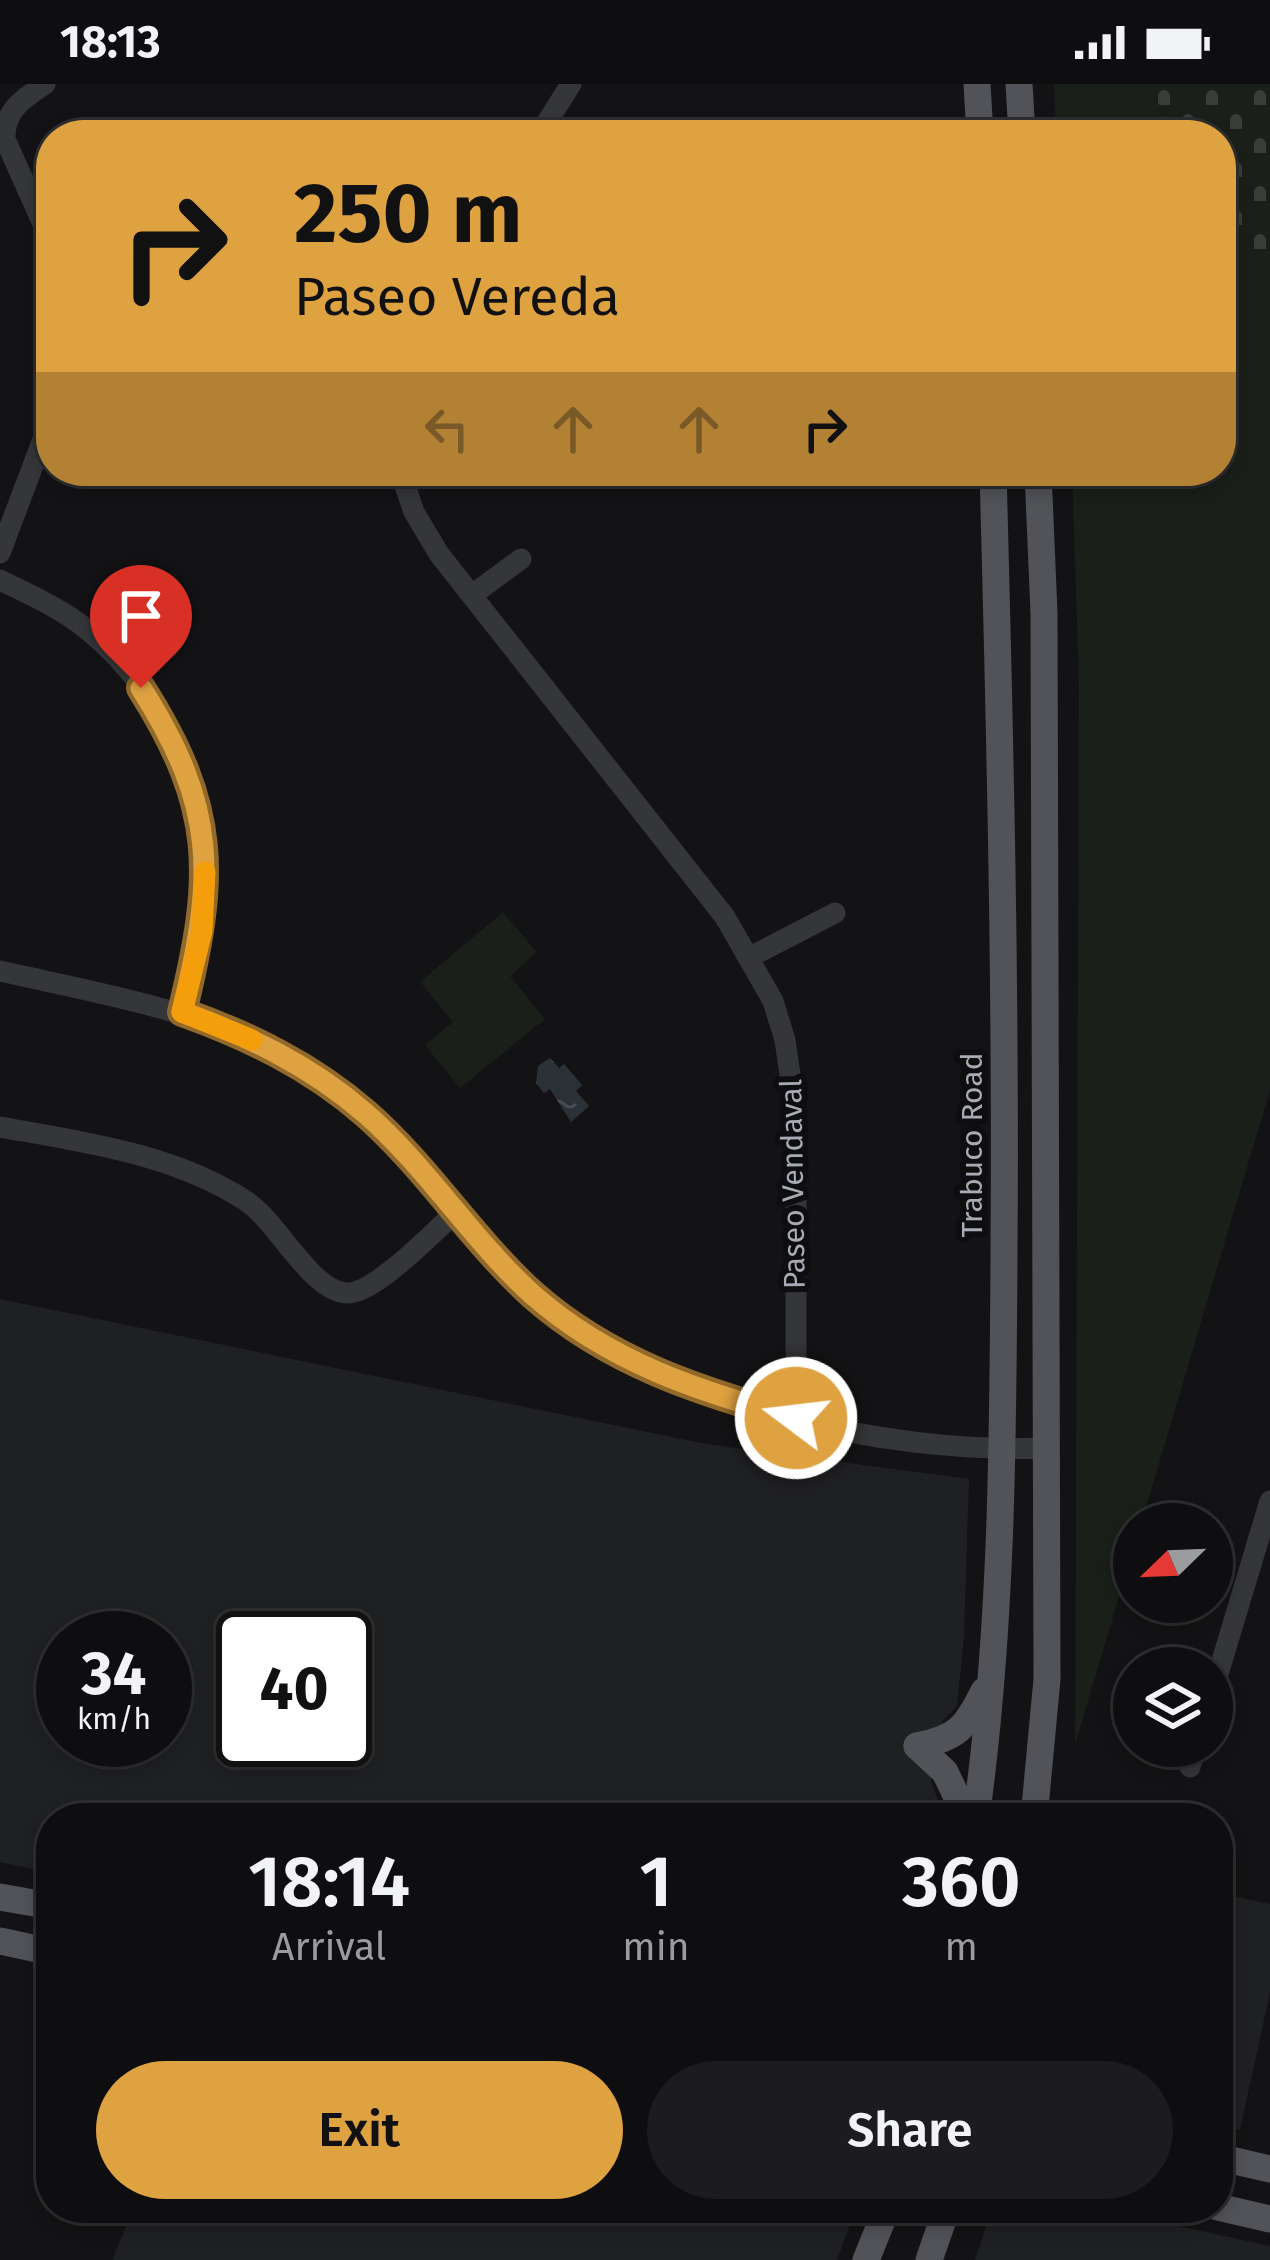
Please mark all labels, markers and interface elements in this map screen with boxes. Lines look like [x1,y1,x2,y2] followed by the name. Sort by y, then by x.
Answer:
[60,15,161,69] text: 18:13
[294,163,522,264] text: 250 m
[96,168,252,324] icon: right
[294,265,620,329] text: Paseo Vereda
[414,396,480,462] icon: left
[540,396,606,462] icon: ahead
[666,396,732,462] icon: ahead
[792,396,858,462] icon: right
[90,565,192,688] pin
[108,583,174,649] icon: arrive
[954,1052,990,1238] street label: Trabuco Road
[773,1078,813,1289] street label: Paseo Vendaval
[733,1355,859,1481] position arrow
[1113,1503,1233,1623] north arrow
[1113,1503,1233,1767] map controls
[216,1611,372,1767] speed limit sign: 40
[82,1638,146,1710] text: 34
[1113,1647,1233,1767] button: layers
[77,1701,151,1737] text: km/h
[248,1839,410,1925] text: 18:14
[640,1839,672,1925] text: 1
[902,1839,1021,1925] text: 360
[272,1924,386,1970] text: Arrival
[622,1924,690,1970] text: min
[945,1924,978,1970] text: m
[96,2061,623,2199] button: Exit
[647,2061,1173,2199] button: Share

